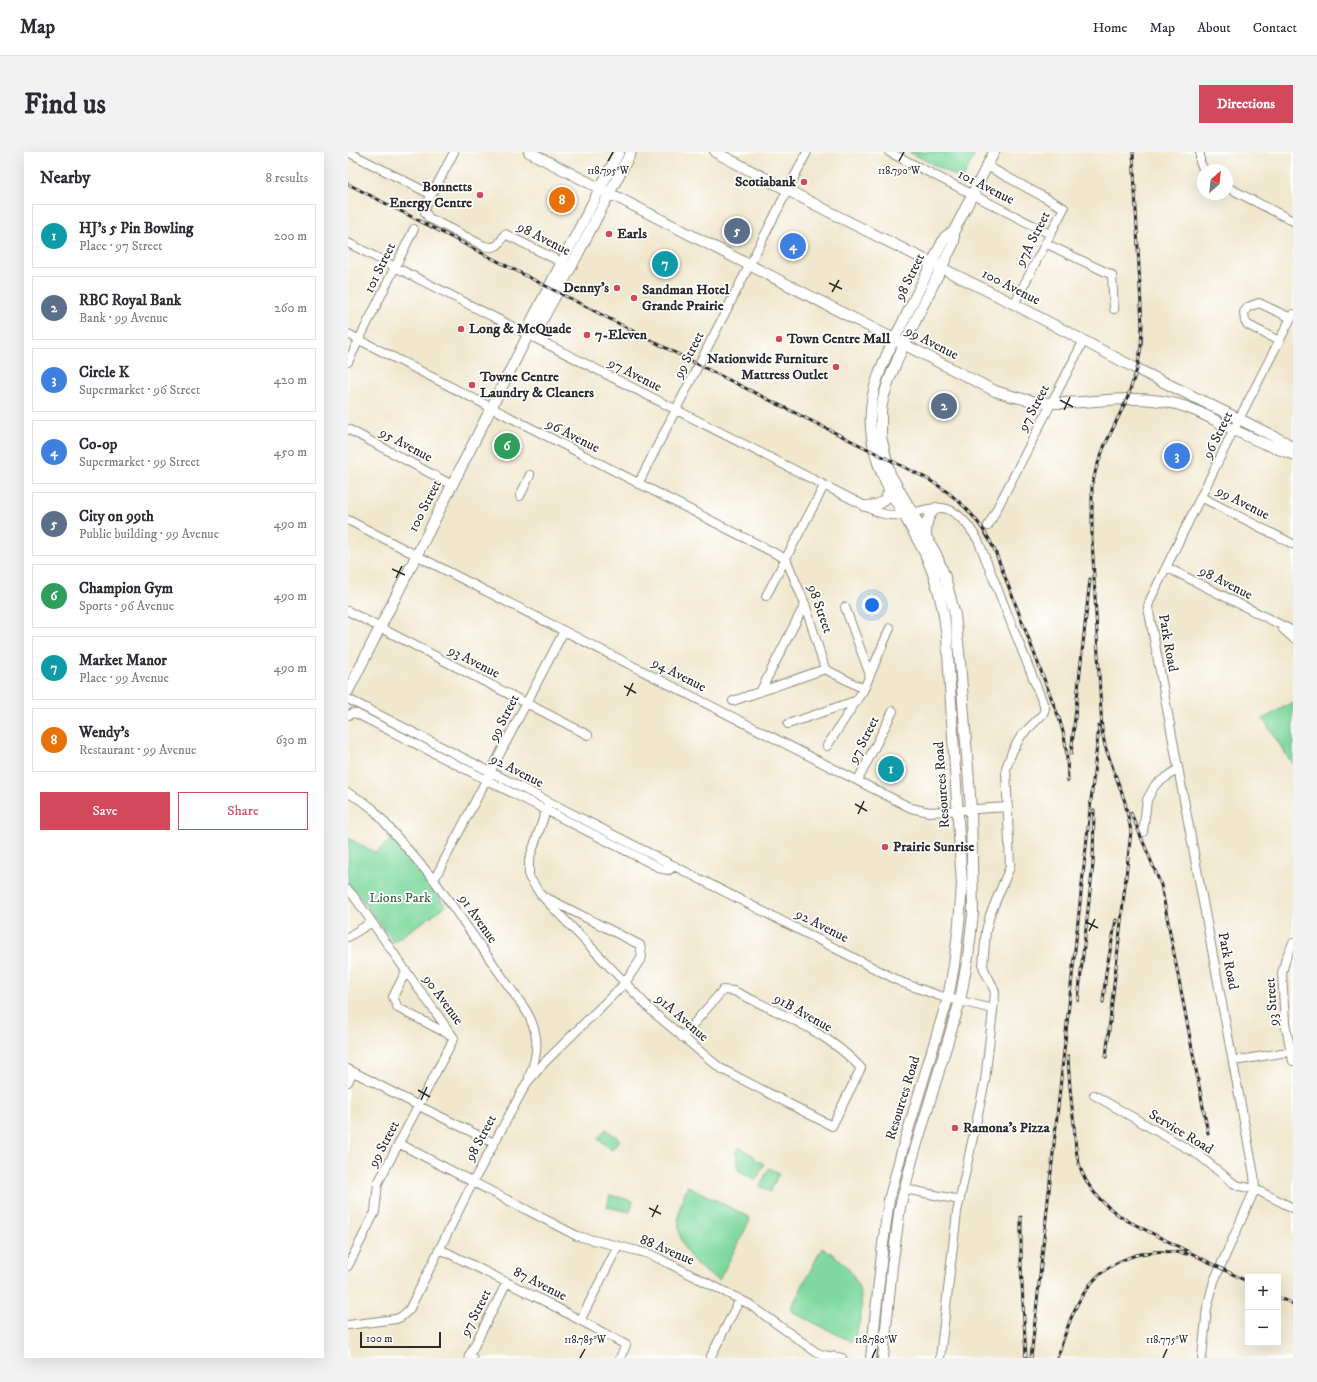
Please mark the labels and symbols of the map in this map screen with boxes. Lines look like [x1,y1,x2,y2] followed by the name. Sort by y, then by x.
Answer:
[1197,164,1233,200] north arrow
[587,165,630,177] text: 118.795°W
[878,165,921,177] text: 118.790°W
[955,165,1017,209] street label: 101 Avenue
[735,173,797,191] place label: Scotiabank
[799,177,809,187] marker: Scotiabank
[389,178,472,212] place label: Bonnetts Energy Centre
[549,185,575,215] pin: 8
[475,190,485,200] marker: Bonnetts Energy Centre
[1011,208,1055,270] street label: 97A Street
[724,216,750,246] pin: 5
[513,218,574,260] street label: 98 Avenue
[617,225,647,243] place label: Earls
[604,229,614,239] marker: Earls
[780,231,806,261] pin: 4
[360,239,400,296] street label: 101 Street
[652,249,678,279] pin: 7
[890,250,929,304] street label: 98 Street
[979,265,1044,310] street label: 100 Avenue
[563,279,609,297] place label: Denny's
[642,281,730,315] place label: Sandman Hotel Grande Prairie
[612,283,622,293] marker: Denny's
[629,293,639,303] marker: Sandman Hotel Grande Prairie
[469,320,572,338] place label: Long & McQuade
[901,322,962,364] street label: 99 Avenue
[456,324,466,334] marker: Long & McQuade
[595,326,648,344] place label: 7-Eleven
[669,328,709,382] street label: 99 Street
[582,330,592,340] marker: 7-Eleven
[786,330,891,348] place label: Town Centre Mall
[774,334,784,344] marker: Town Centre Mall
[707,350,829,384] place label: Nationwide Furniture Mattress Outlet
[604,353,665,396] street label: 97 Avenue
[831,362,841,372] marker: Nationwide Furniture Mattress Outlet
[479,368,594,402] place label: Towne Centre Laundry & Cleaners
[467,380,477,390] marker: Towne Centre Laundry & Cleaners
[1014,381,1054,435] street label: 97 Street
[931,391,957,421] pin: 2
[1198,408,1237,462] street label: 96 Street
[542,414,603,457] street label: 96 Avenue
[376,423,436,466] street label: 95 Avenue
[494,431,520,461] pin: 6
[1164,441,1190,471] pin: 3
[404,476,446,535] street label: 100 Street
[1212,482,1273,524] street label: 99 Avenue
[1195,562,1256,604] street label: 98 Avenue
[803,581,837,636] street label: 98 Street
[862,595,882,615] your location
[1154,613,1182,673] street label: Park Road
[444,641,503,683] street label: 93 Avenue
[648,653,709,696] street label: 94 Avenue
[484,691,524,745] street label: 99 Street
[844,713,884,767] street label: 97 Street
[930,741,954,829] street label: Resources Road
[487,750,547,792] street label: 92 Avenue
[878,754,904,784] pin: 1
[893,838,974,856] place label: Prairie Sunrise
[880,842,890,852] marker: Prairie Sunrise
[369,889,431,907] park label: Lions Park
[454,890,501,947] street label: 91 Avenue
[792,905,852,947] street label: 92 Avenue
[1214,931,1242,991] street label: Park Road
[418,970,467,1029] street label: 90 Avenue
[1261,977,1283,1028] street label: 93 Street
[651,989,712,1046] street label: 91A Avenue
[770,989,836,1037] street label: 91B Avenue
[882,1054,924,1142] street label: Resources Road
[1145,1106,1217,1158] street label: Service Road
[461,1111,501,1165] street label: 98 Street
[364,1117,404,1171] street label: 99 Street
[963,1119,1051,1137] place label: Ramona's Pizza
[950,1123,960,1133] marker: Ramona's Pizza
[637,1231,697,1270] street label: 88 Avenue
[510,1263,570,1305] street label: 87 Avenue
[456,1286,496,1340] street label: 97 Street
[360,1330,441,1349] scale bar
[564,1334,607,1346] text: 118.785°W
[855,1334,898,1346] text: 118.780°W
[1146,1334,1189,1346] text: 118.775°W

